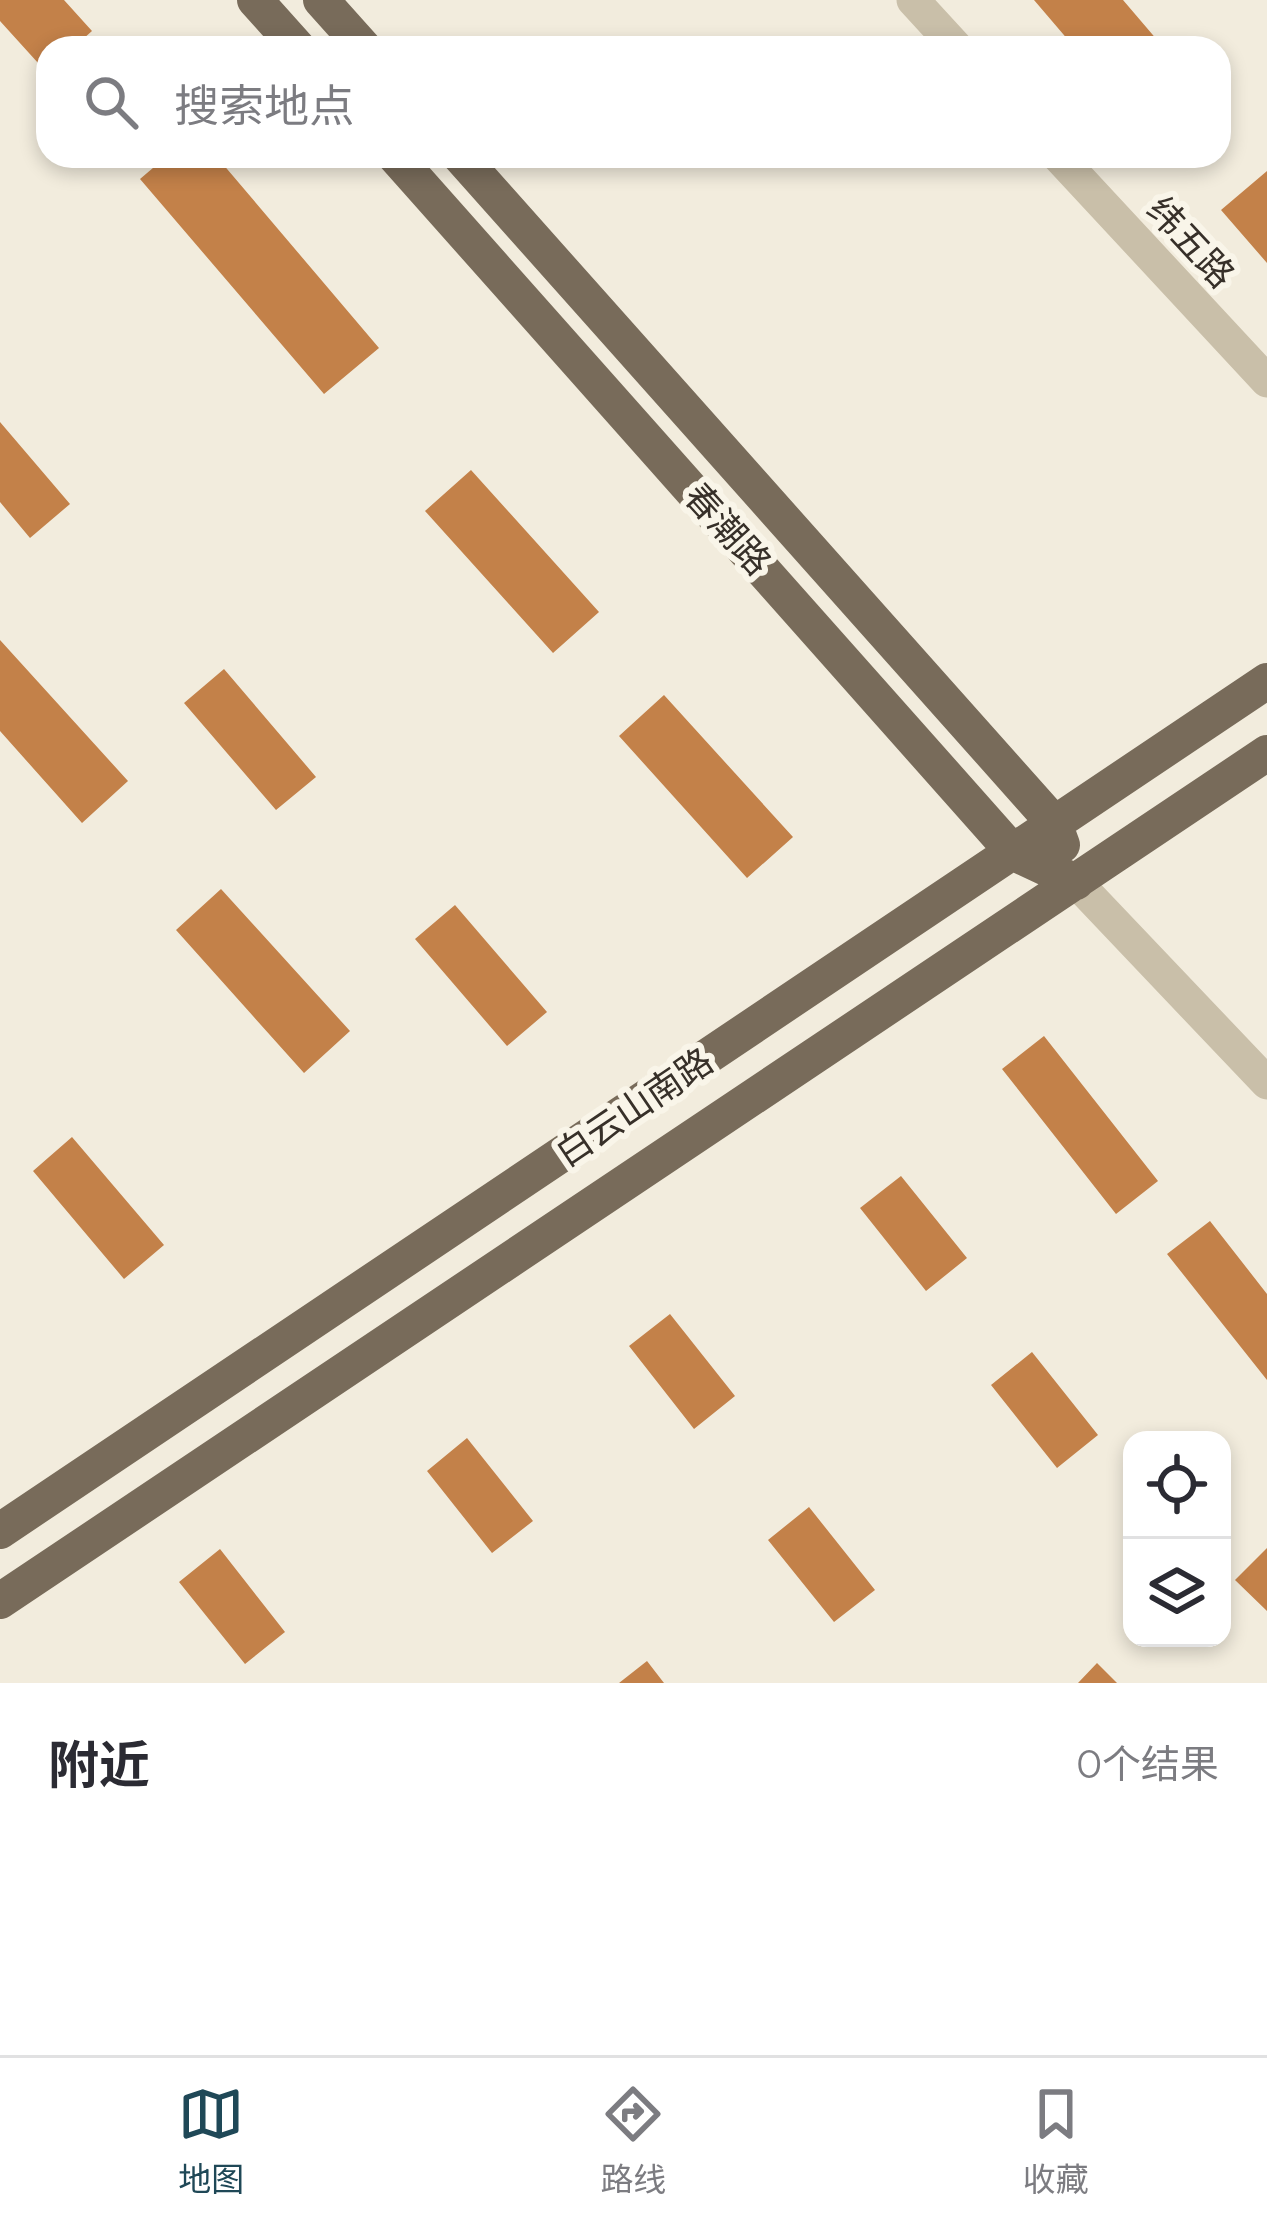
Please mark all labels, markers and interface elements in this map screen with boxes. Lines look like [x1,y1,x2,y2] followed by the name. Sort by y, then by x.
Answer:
[36,36,1231,168] search box
[78,69,144,135] icon: search
[174,78,354,133] text: 搜索地点
[1138,187,1244,297] street label: 纬五路
[676,474,780,584] street label: 春潮路
[547,1038,721,1176] street label: 白云山南路
[1123,1431,1231,1647] map controls
[1123,1431,1231,1539] button: locate
[1123,1539,1231,1647] button: layers
[48,1734,150,1796] text: 附近
[1076,1740,1219,1788] text: 0个结果
[178,2081,244,2201] tab: 地图
[600,2081,666,2201] tab: 路线
[1023,2081,1089,2201] tab: 收藏

